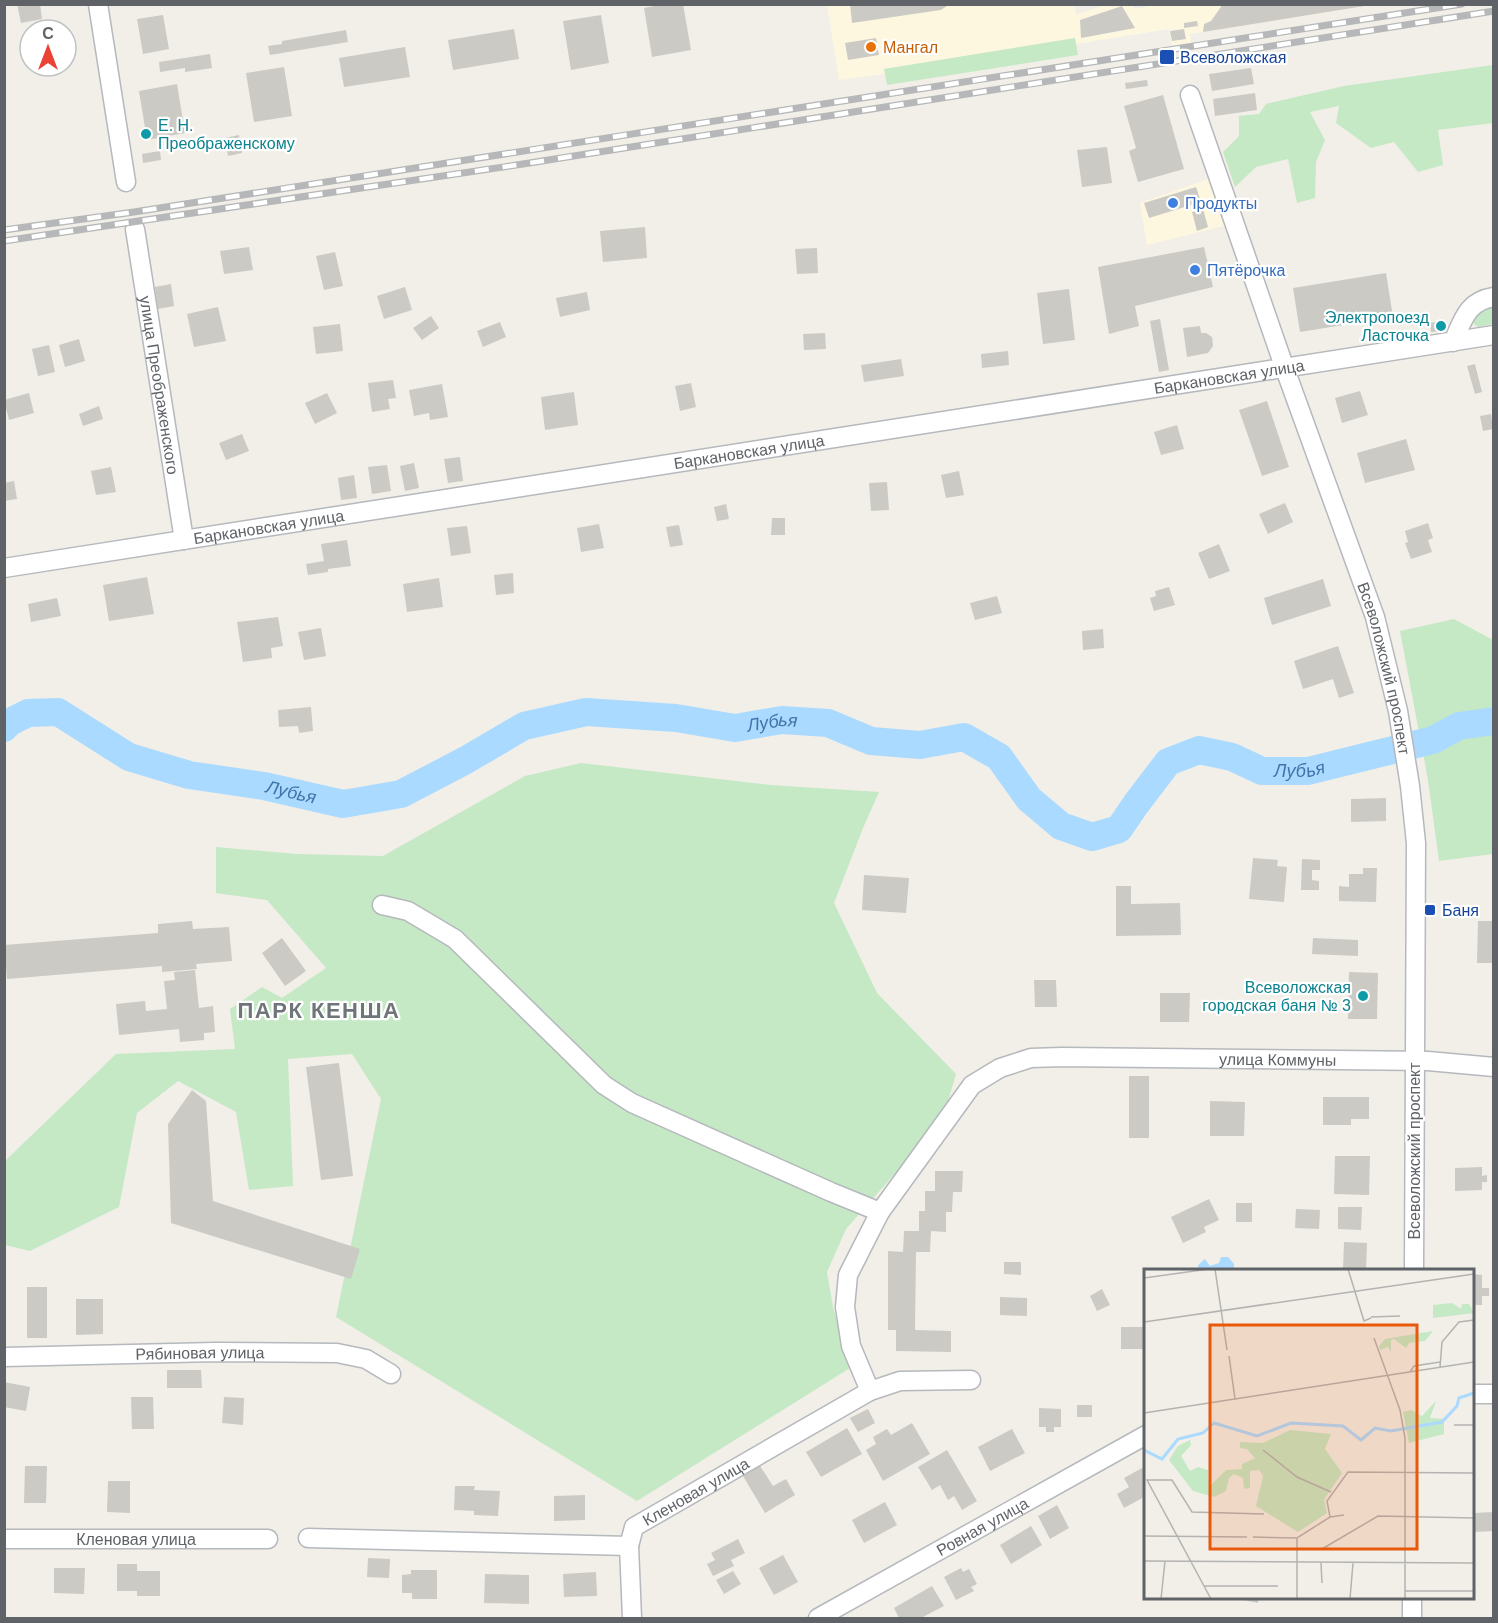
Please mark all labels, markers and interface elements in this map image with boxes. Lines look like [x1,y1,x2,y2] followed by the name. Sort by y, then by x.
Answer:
[18,18,78,78] north arrow
[42,25,54,42] text: С
[883,39,938,56] place label: Мангал
[864,40,878,54] marker: Мангал
[1158,48,1176,66] marker: Всеволожская
[1180,49,1286,66] place label: Всеволожская
[158,117,295,152] place label: Е. Н. Преображенскому
[139,127,153,141] marker: Е. Н. Преображенскому
[1185,195,1257,212] place label: Продукты
[1166,196,1180,210] marker: Продукты
[1207,262,1286,279] place label: Пятёрочка
[1188,263,1202,277] marker: Пятёрочка
[137,295,182,476] street label: улица Преображенского
[1325,309,1430,344] place label: Электропоезд Ласточка
[1434,319,1448,333] marker: Электропоезд Ласточка
[1153,356,1306,397] street label: Баркановская улица
[673,431,825,472] street label: Баркановская улица
[192,506,345,547] street label: Баркановская улица
[1355,580,1413,757] street label: Всеволожский проспект
[744,710,799,736] water label: Лубья
[1273,757,1327,781] water label: Лубья
[263,777,319,808] water label: Лубья
[1442,902,1479,919] place label: Баня
[1423,903,1437,917] marker: Баня
[1202,979,1351,1014] place label: Всеволожская городская баня № 3
[1356,989,1370,1003] marker: Всеволожская городская баня № 3
[238,998,400,1023] district label: ПАРК КЕНША
[1219,1050,1336,1068] street label: улица Коммуны
[1406,1062,1423,1240] street label: Всеволожский проспект
[1144,1269,1474,1599] inset map
[135,1343,265,1362] street label: Рябиновая улица
[640,1454,752,1529] street label: Кленовая улица
[933,1494,1031,1559] street label: Ровная улица
[76,1531,196,1548] street label: Кленовая улица

